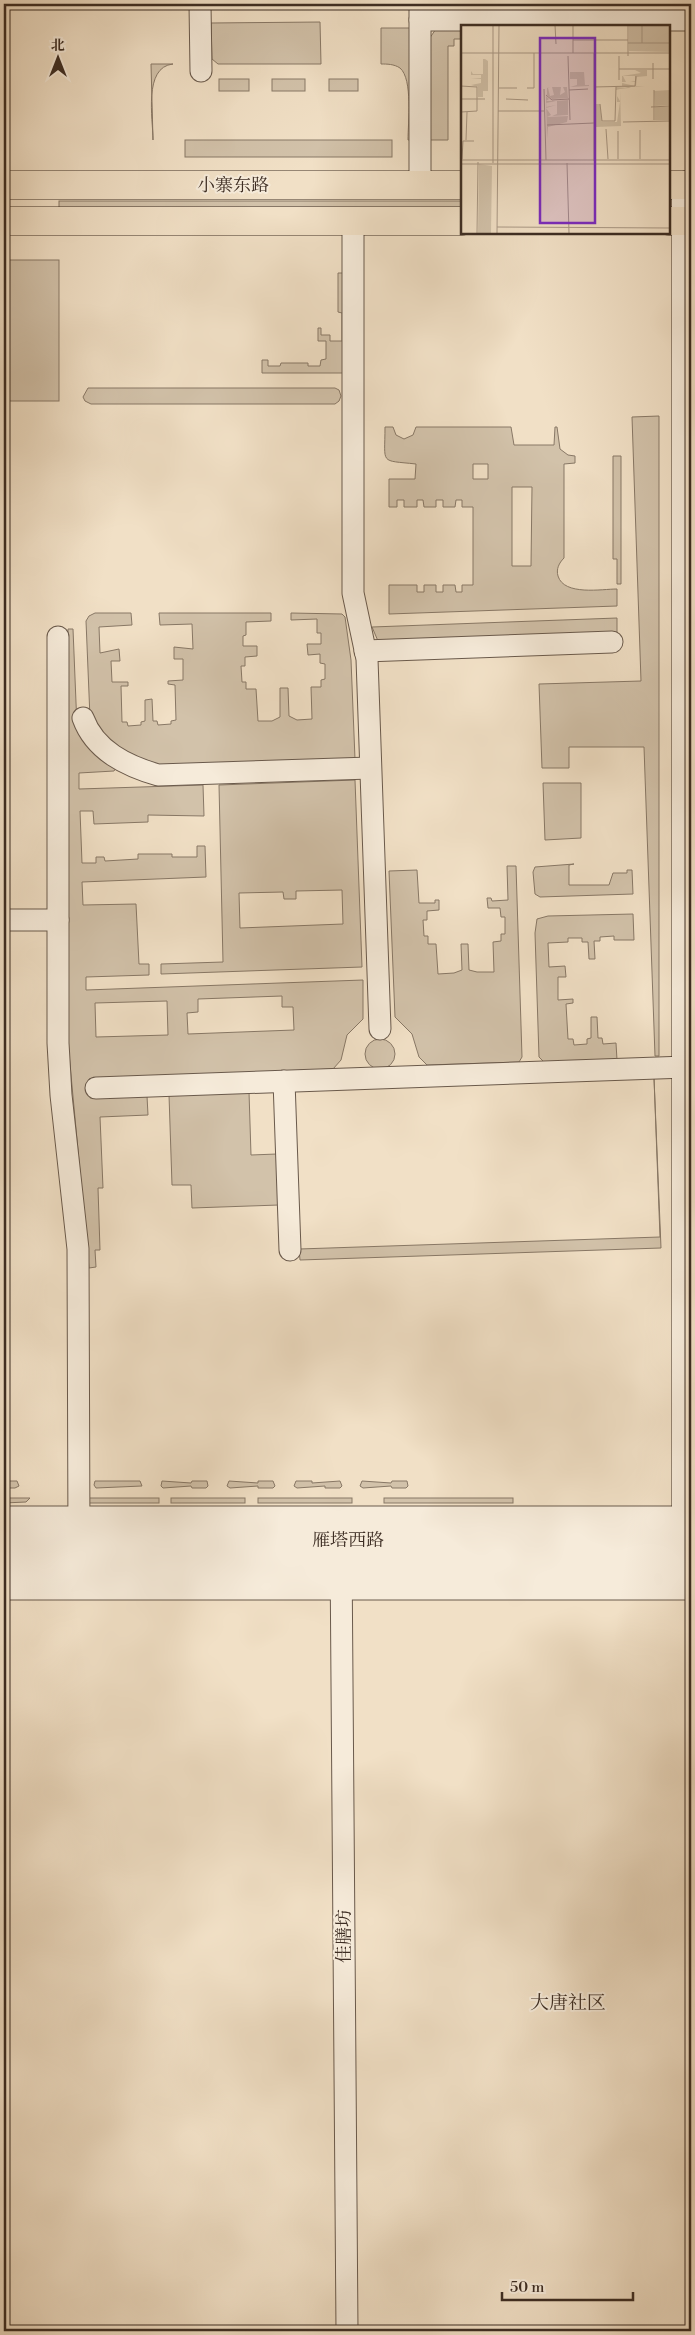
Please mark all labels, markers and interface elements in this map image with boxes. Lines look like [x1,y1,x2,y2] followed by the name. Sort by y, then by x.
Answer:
[461,25,670,234] inset map
[32,32,82,82] north arrow
[51,37,65,55] text: 北
[197,174,269,197] street label: 小寨东路
[312,1529,384,1552] street label: 雁塔西路
[333,1909,356,1963] street label: 佳膳坊
[530,1991,606,2015] district label: 大唐社区
[502,2270,634,2302] scale bar
[510,2278,544,2297] text: 50 m

